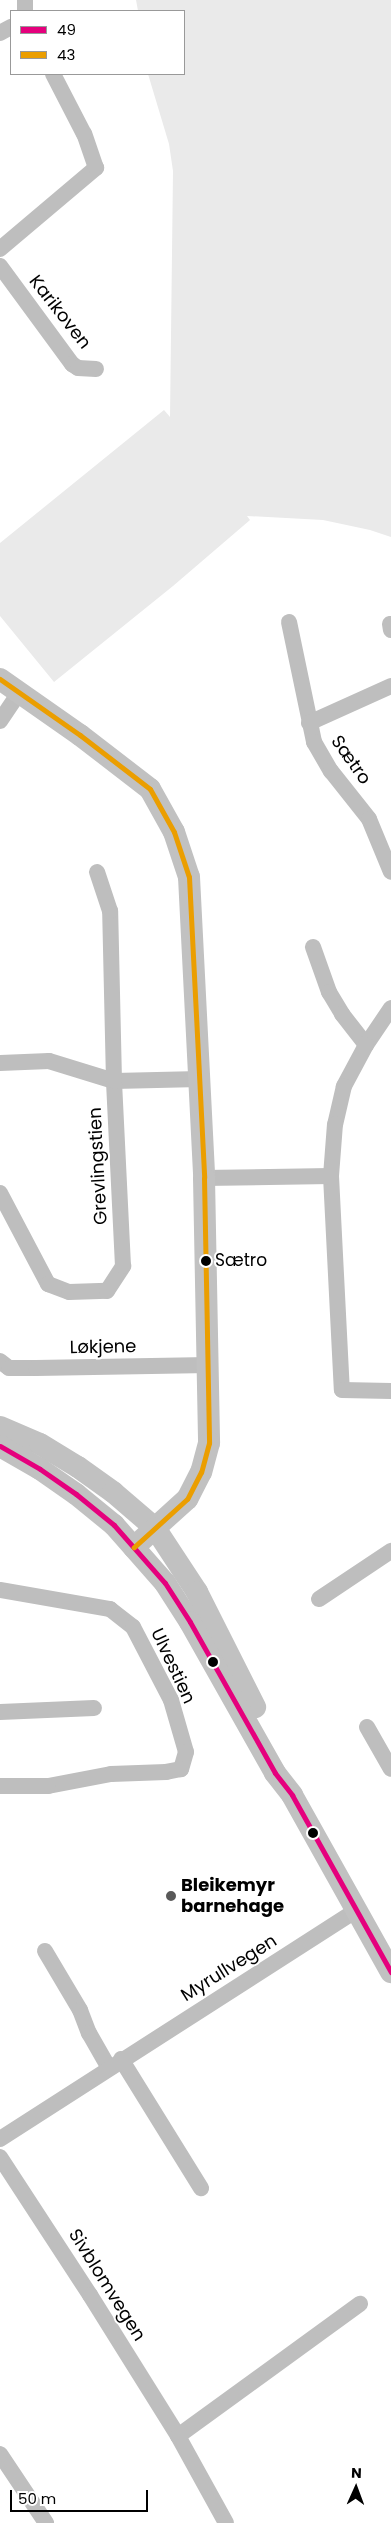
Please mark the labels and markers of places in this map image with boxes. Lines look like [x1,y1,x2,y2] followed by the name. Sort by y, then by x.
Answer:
[215,1251,267,1271] place label: Sætro
[201,1256,211,1266] marker: Sætro
[208,1657,218,1667] unlabelled marker
[308,1828,318,1838] unlabelled marker
[181,1875,284,1918] place label: Bleikemyr barnehage
[165,1890,177,1902] marker: Bleikemyr barnehage

